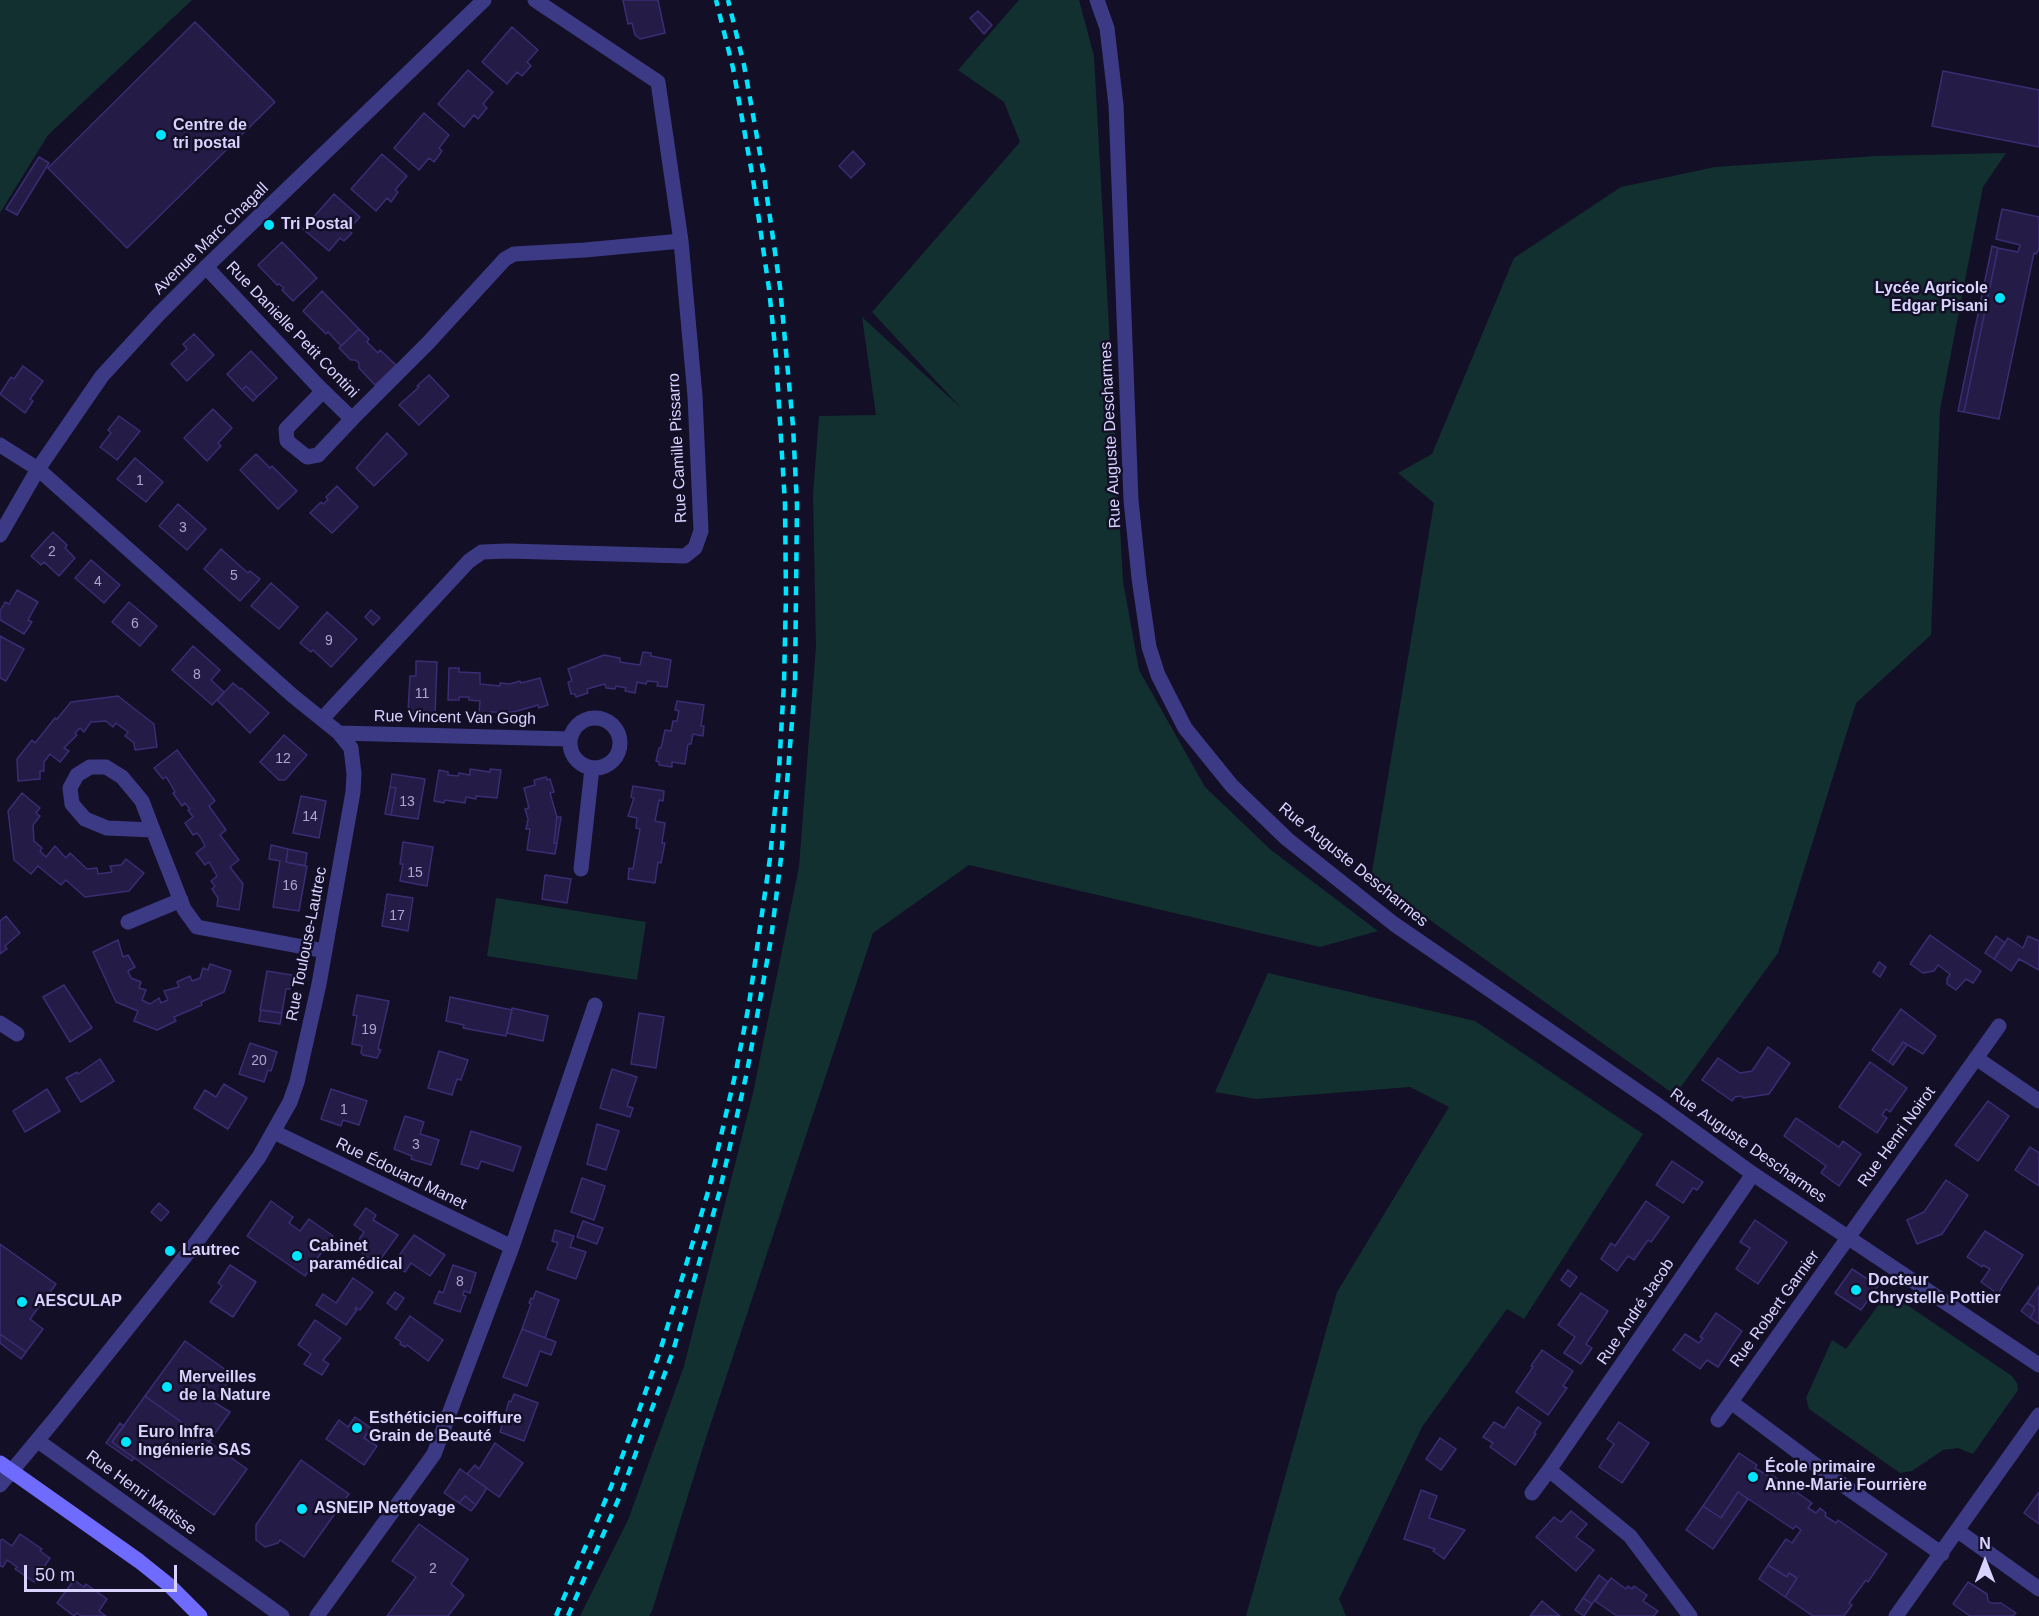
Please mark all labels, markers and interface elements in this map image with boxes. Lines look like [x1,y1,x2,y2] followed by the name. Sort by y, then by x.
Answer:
[173,116,247,154] place label: Centre de tri postal
[154,128,168,142] marker: Centre de tri postal
[149,179,273,299] street label: Avenue Marc Chagall
[281,215,353,235] place label: Tri Postal
[262,218,276,232] marker: Tri Postal
[222,258,362,402] street label: Rue Danielle Petit Contini
[1875,279,1988,317] place label: Lycée Agricole Edgar Pisani
[1993,291,2007,305] marker: Lycée Agricole Edgar Pisani
[1097,341,1125,529] street label: Rue Auguste Descharmes
[664,372,692,524] street label: Rue Camille Pissarro
[136,473,144,489] house number: 1
[179,520,187,536] house number: 3
[48,544,56,560] house number: 2
[230,568,238,584] house number: 5
[94,574,102,590] house number: 4
[131,616,139,632] house number: 6
[325,633,333,649] house number: 9
[193,667,201,683] house number: 8
[415,686,429,702] house number: 11
[374,707,536,729] street label: Rue Vincent Van Gogh
[275,751,291,767] house number: 12
[399,794,415,810] house number: 13
[1274,799,1432,931] street label: Rue Auguste Descharmes
[302,809,318,825] house number: 14
[283,865,331,1023] street label: Rue Toulouse-Lautrec
[407,865,423,881] house number: 15
[282,878,298,894] house number: 16
[389,908,405,924] house number: 17
[361,1022,377,1038] house number: 19
[251,1053,267,1069] house number: 20
[1854,1083,1940,1191] street label: Rue Henri Noirot
[1666,1085,1830,1207] street label: Rue Auguste Descharmes
[340,1102,348,1118] house number: 1
[332,1134,470,1214] street label: Rue Édouard Manet
[412,1137,420,1153] house number: 3
[309,1237,402,1275] place label: Cabinet paramédical
[182,1241,240,1261] place label: Lautrec
[163,1244,177,1258] marker: Lautrec
[1726,1247,1824,1371] street label: Rue Robert Garnier
[290,1249,304,1263] marker: Cabinet paramédical
[1593,1255,1679,1369] street label: Rue André Jacob
[1868,1271,2000,1309] place label: Docteur Chrystelle Pottier
[456,1274,464,1290] house number: 8
[1849,1283,1863,1297] marker: Docteur Chrystelle Pottier
[34,1292,122,1312] place label: AESCULAP
[15,1295,29,1309] marker: AESCULAP
[179,1368,271,1406] place label: Merveilles de la Nature
[160,1380,174,1394] marker: Merveilles de la Nature
[369,1409,522,1447] place label: Esthéticien–coiffure Grain de Beauté
[350,1421,364,1435] marker: Esthéticien–coiffure Grain de Beauté
[138,1423,251,1461] place label: Euro Infra Ingénierie SAS
[119,1435,133,1449] marker: Euro Infra Ingénierie SAS
[82,1447,200,1539] street label: Rue Henri Matisse
[1765,1458,1927,1496] place label: École primaire Anne-Marie Fourrière
[1746,1470,1760,1484] marker: École primaire Anne-Marie Fourrière
[314,1499,455,1519] place label: ASNEIP Nettoyage
[295,1502,309,1516] marker: ASNEIP Nettoyage
[1955,1532,2015,1592] north arrow
[1979,1535,1991,1552] text: N
[27,1553,180,1591] scale bar
[429,1561,437,1577] house number: 2
[35,1565,75,1585] text: 50 m

